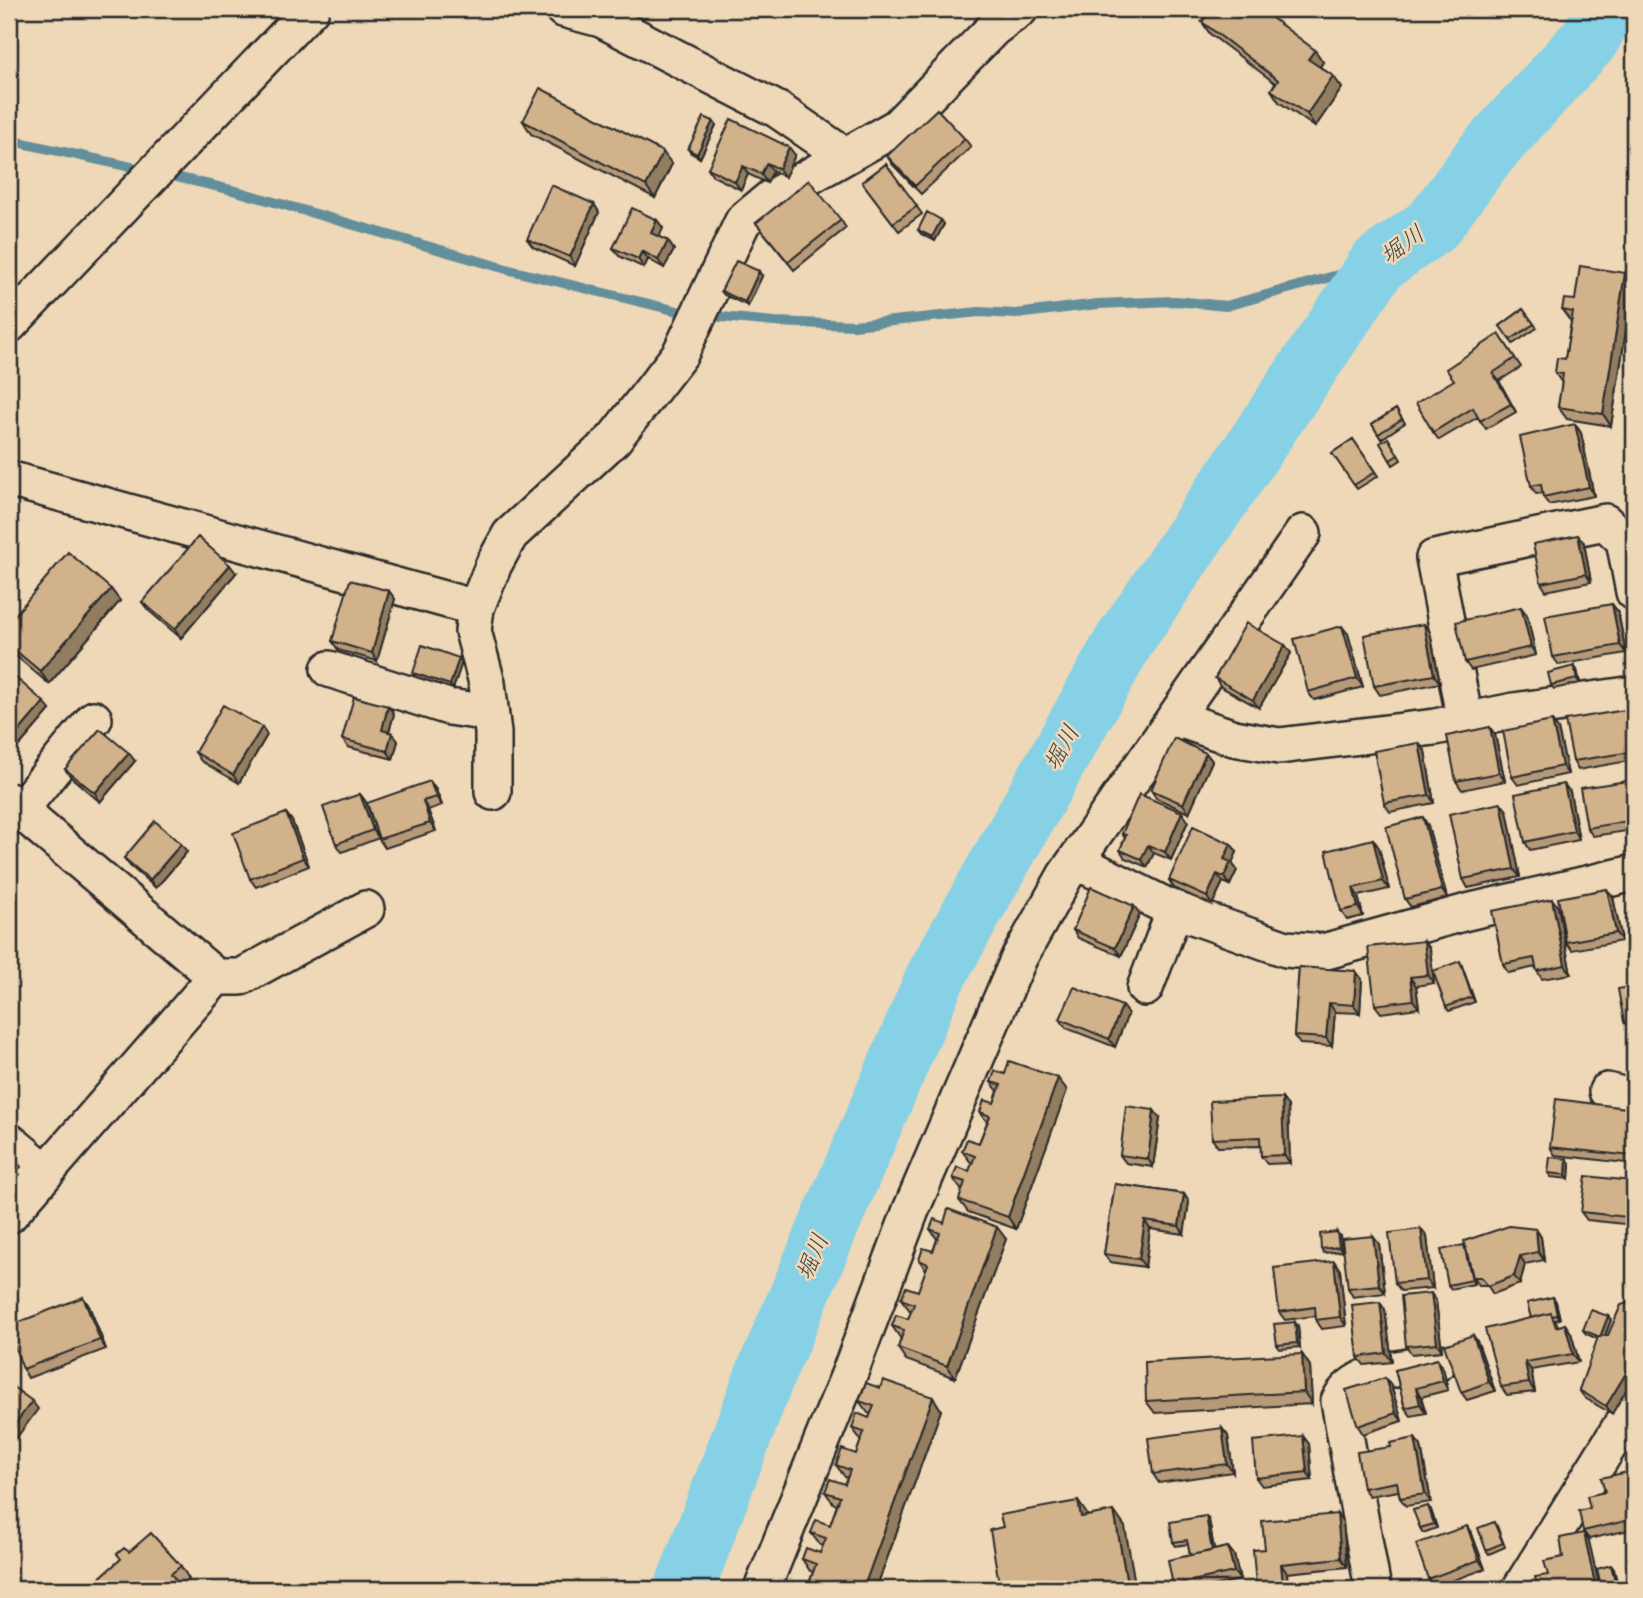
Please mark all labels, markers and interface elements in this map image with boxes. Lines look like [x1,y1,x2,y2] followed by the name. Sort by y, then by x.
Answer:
[1375,219,1433,275] water label: 堀川
[1037,720,1091,778] water label: 堀川
[790,1229,840,1287] water label: 堀川

